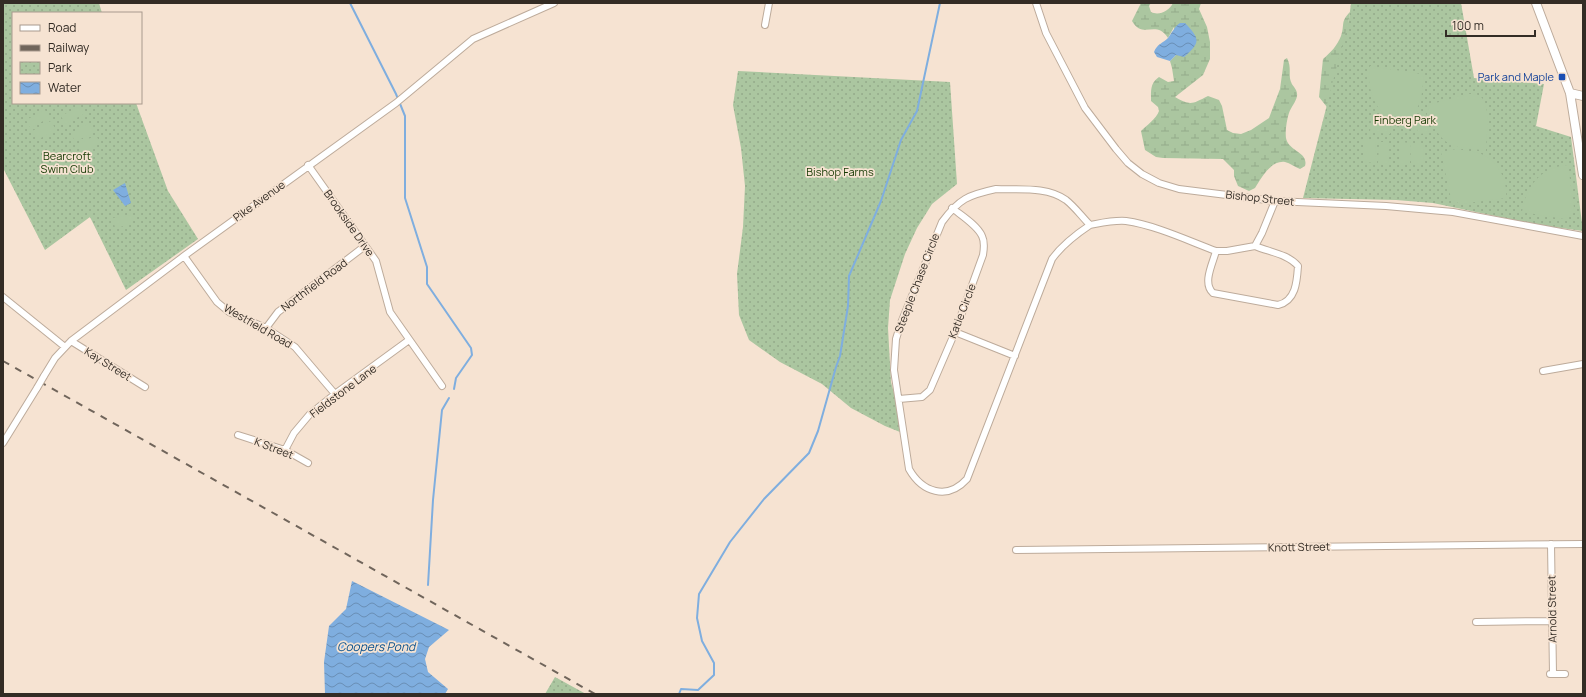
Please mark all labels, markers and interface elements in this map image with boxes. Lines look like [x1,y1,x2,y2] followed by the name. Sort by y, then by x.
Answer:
[12,12,142,104] legend
[1446,12,1535,38] scale bar
[1452,17,1484,34] text: 100 m
[48,19,76,36] text: Road
[48,39,90,56] text: Railway
[48,59,73,76] text: Park
[1478,69,1555,84] place label: Park and Maple
[1557,72,1567,82] marker: Park and Maple
[48,79,82,96] text: Water
[1374,112,1437,127] park label: Finberg Park
[41,148,94,176] park label: Bearcroft Swim Club
[806,164,874,179] park label: Bishop Farms
[230,176,288,225] street label: Pike Avenue
[321,186,378,259] street label: Brookside Drive
[1225,186,1295,209] street label: Bishop Street
[891,230,943,335] street label: Steeple Chase Circle
[277,255,350,314] street label: Northfield Road
[944,281,979,340] street label: Katie Circle
[221,300,295,351] street label: Westfield Road
[82,343,135,384] street label: Kay Street
[306,360,380,421] street label: Fieldstone Lane
[252,433,296,462] street label: K Street
[1268,538,1330,555] street label: Knott Street
[1543,575,1560,643] street label: Arnold Street
[337,638,417,655] water label: Coopers Pond

